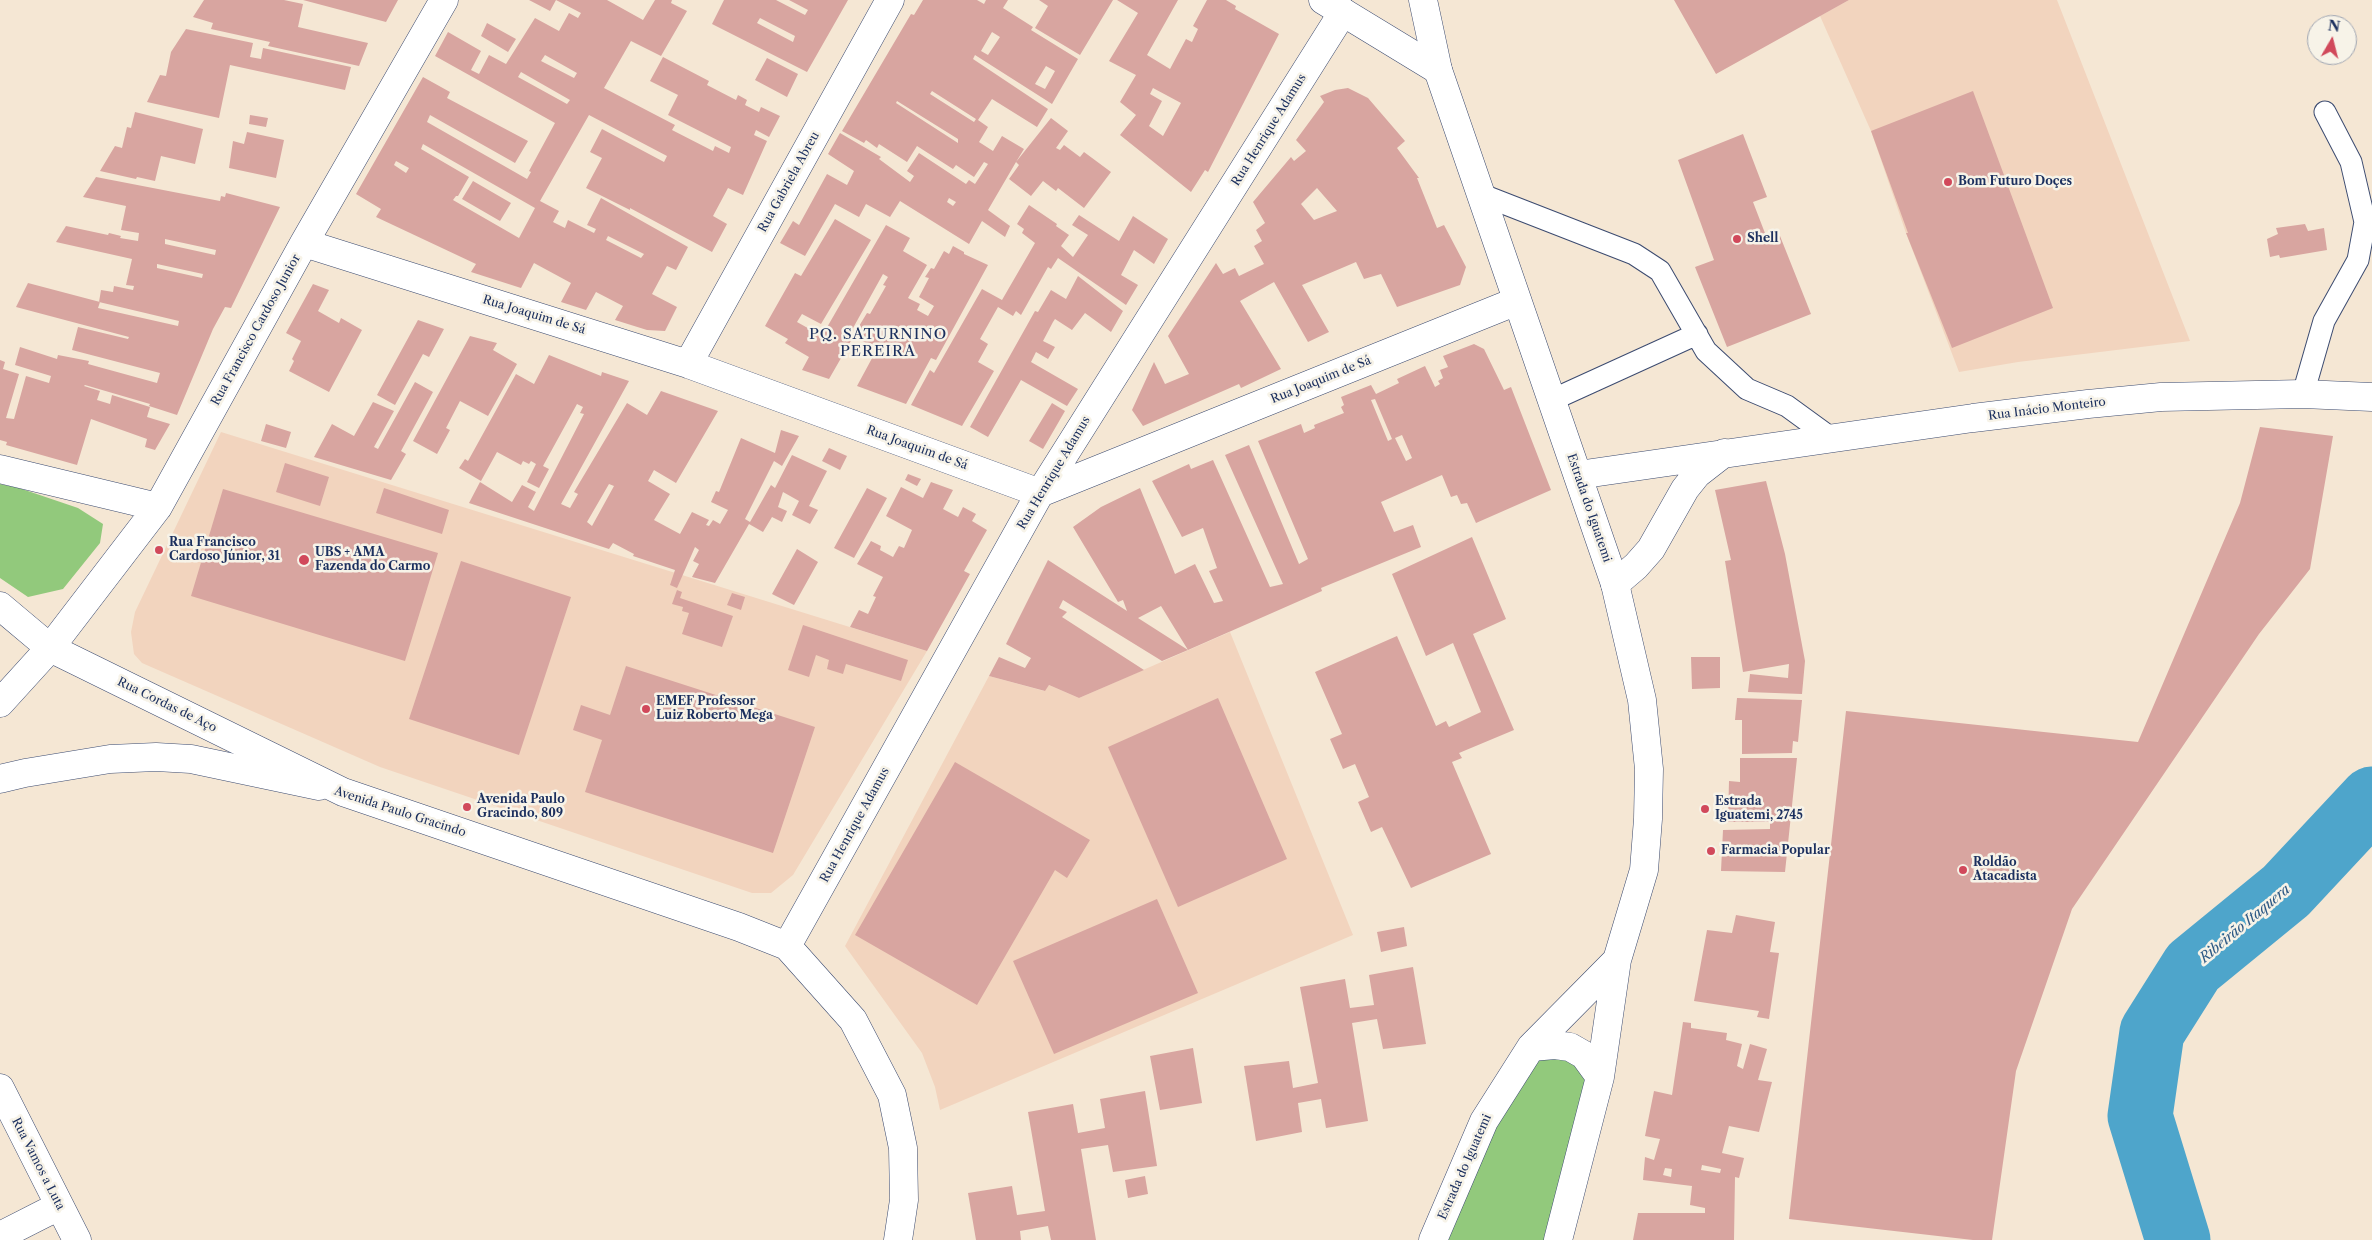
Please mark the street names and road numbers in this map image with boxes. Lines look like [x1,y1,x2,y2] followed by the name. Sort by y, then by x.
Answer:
[1229,71,1309,189] street label: Rua Henrique Adamus
[755,129,823,235] street label: Rua Gabriela Abreu
[208,252,304,408] street label: Rua Francisco Cardoso Junior
[481,292,587,338] street label: Rua Joaquim de Sá
[1269,353,1373,407] street label: Rua Joaquim de Sá
[1987,395,2107,423] street label: Rua Inácio Monteiro
[1015,414,1093,532] street label: Rua Henrique Adamus
[864,423,970,473] street label: Rua Joaquim de Sá
[1564,452,1614,564] street label: Estrada do Iguatemi
[115,675,219,735] street label: Rua Cordas de Aço
[817,765,893,885] street label: Rua Henrique Adamus
[332,784,468,840] street label: Avenida Paulo Gracindo
[1435,1112,1495,1222] street label: Estrada do Iguatemi
[8,1115,68,1213] street label: Rua Vamos a Luta

